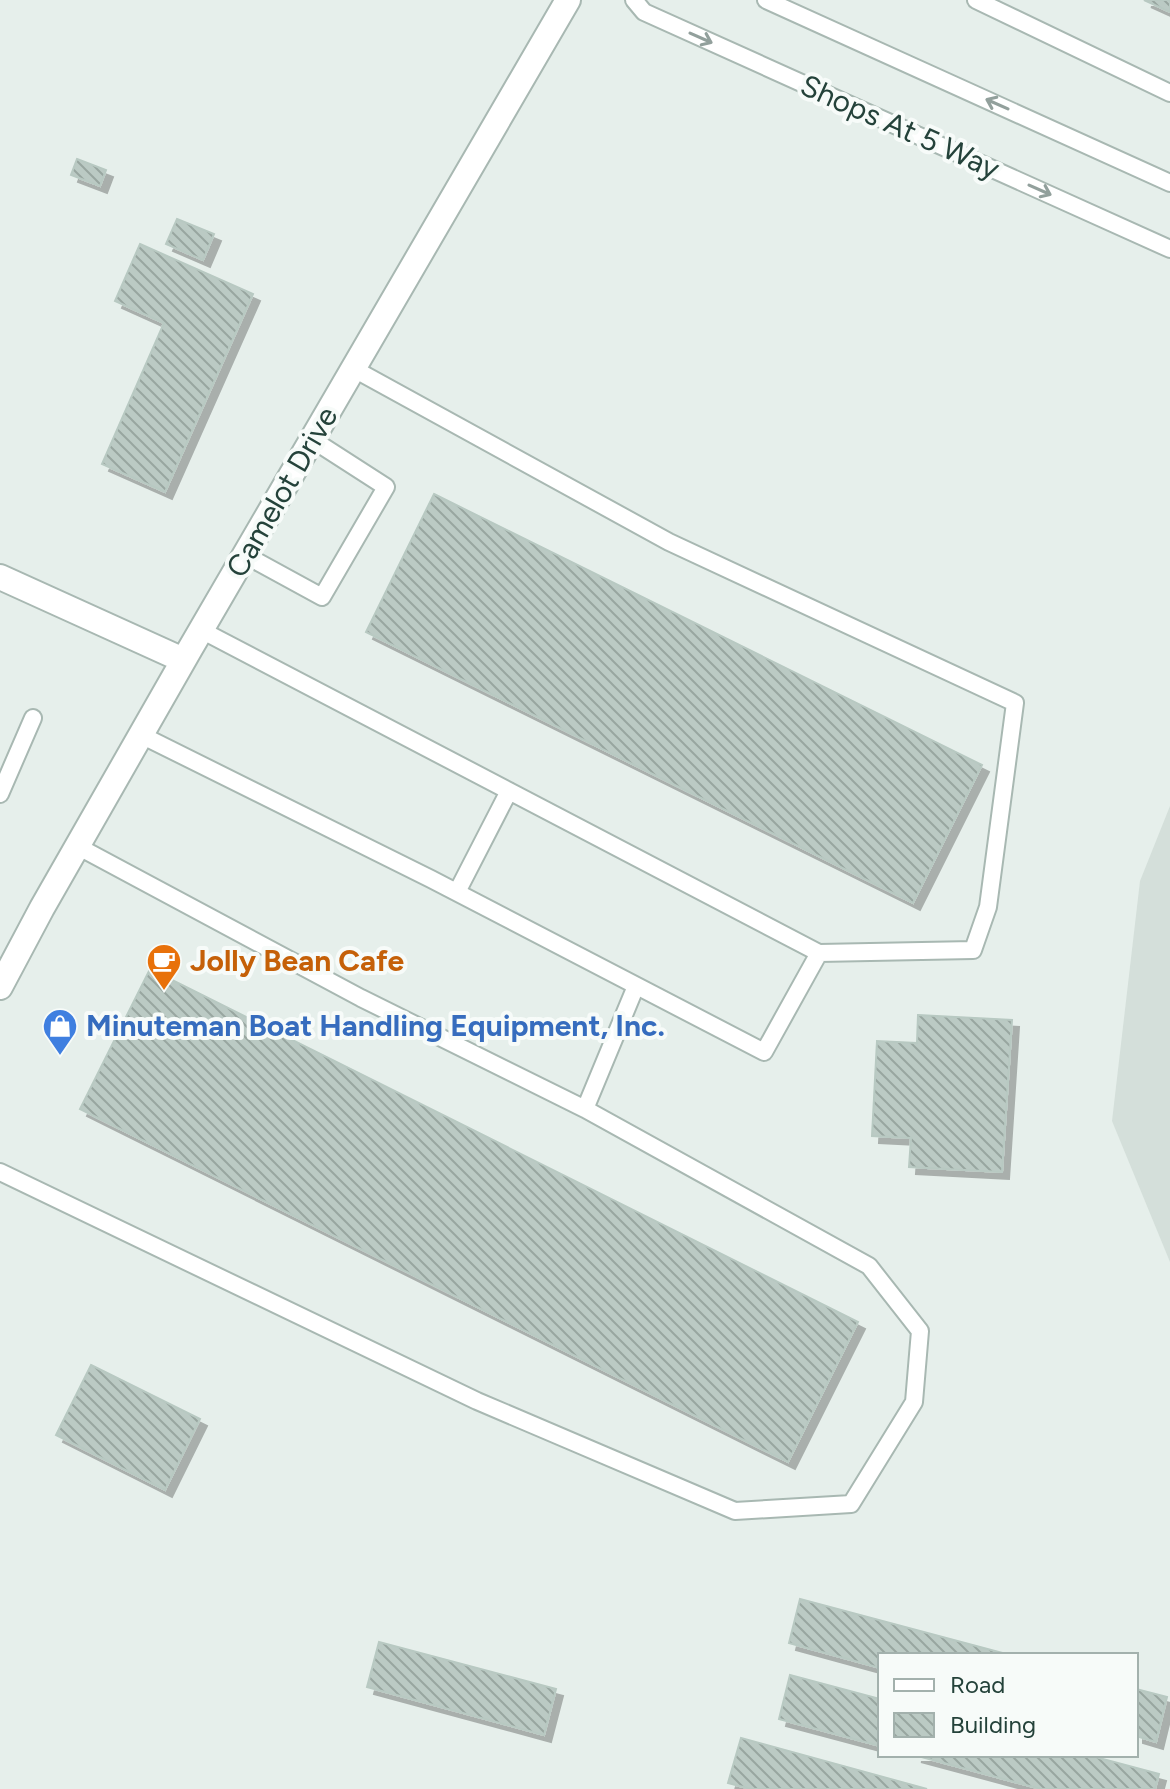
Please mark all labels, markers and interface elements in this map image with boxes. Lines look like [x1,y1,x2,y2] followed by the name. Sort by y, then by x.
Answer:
[689,31,713,46] one-way arrow
[795,66,1006,187] street label: Shops At 5 Way
[985,96,1010,111] one-way arrow
[1028,184,1052,199] one-way arrow
[218,400,345,584] street label: Camelot Drive
[145,942,183,992] cafe icon: Jolly Bean Cafe
[190,942,404,979] place label: Jolly Bean Cafe
[41,1007,79,1057] shop icon: Minuteman Boat Handling Equipment, Inc.
[86,1007,665,1044] place label: Minuteman Boat Handling Equipment, Inc.
[878,1653,1138,1757] legend
[950,1670,1005,1699] text: Road
[950,1710,1036,1739] text: Building

